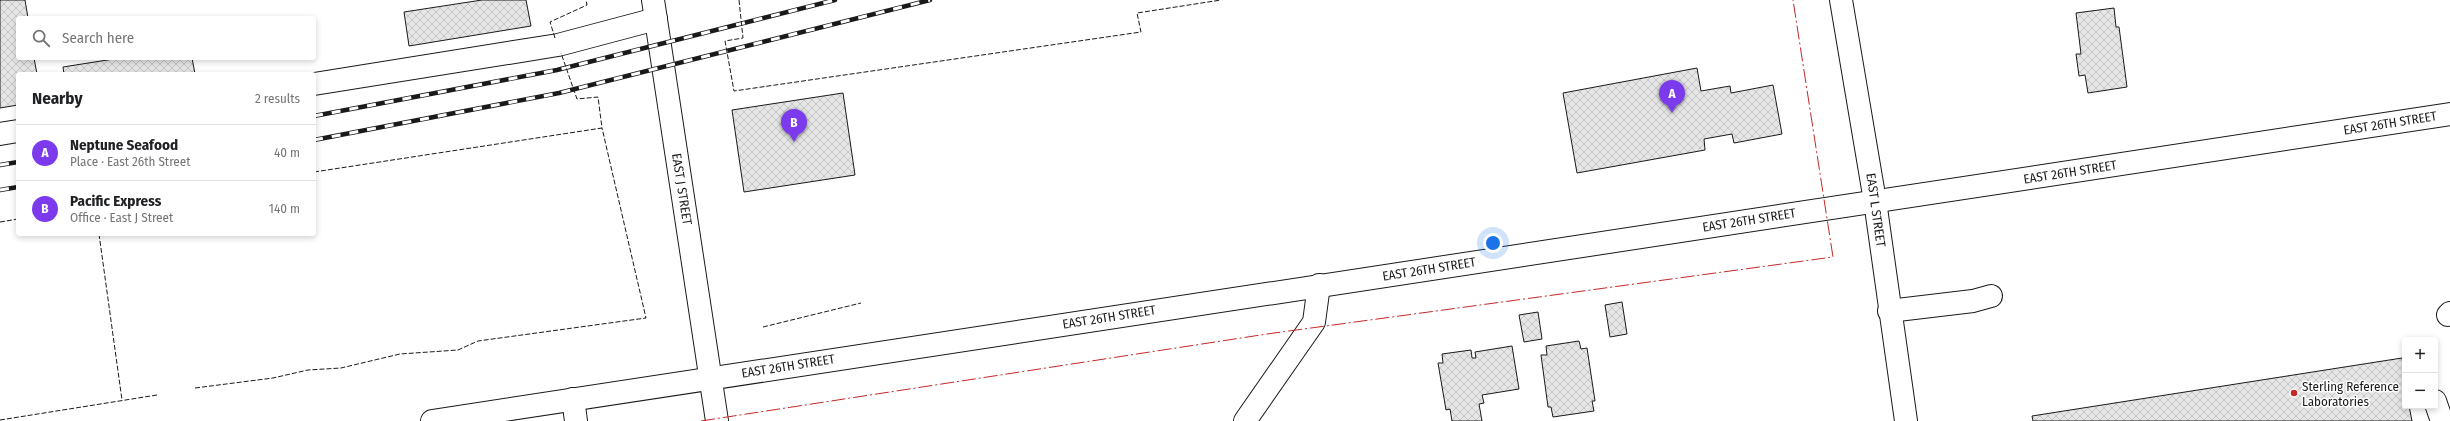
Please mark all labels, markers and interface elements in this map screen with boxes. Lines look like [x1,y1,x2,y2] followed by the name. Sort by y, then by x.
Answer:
[16,16,316,60] search box
[30,27,52,49] icon: search
[62,29,134,47] text: Search here
[1659,80,1685,113] pin: A
[32,88,83,109] text: Nearby
[255,91,300,106] text: 2 results
[2342,108,2438,138] street label: EAST 26TH STREET
[781,109,807,142] pin: B
[70,136,178,154] text: Neptune Seafood
[41,145,49,160] text: A
[274,145,300,160] text: 40 m
[669,152,695,226] street label: EAST J STREET
[70,154,190,169] text: Place · East 26th Street
[2022,157,2118,187] street label: EAST 26TH STREET
[1863,172,1889,248] street label: EAST L STREET
[70,192,161,210] text: Pacific Express
[41,201,49,216] text: B
[269,201,300,216] text: 140 m
[1701,205,1797,235] street label: EAST 26TH STREET
[70,210,173,225] text: Office · East J Street
[1483,233,1503,253] your location
[1381,254,1477,284] street label: EAST 26TH STREET
[1061,302,1157,332] street label: EAST 26TH STREET
[2402,337,2438,409] map controls
[2402,337,2438,373] button: +
[740,351,836,381] street label: EAST 26TH STREET
[2402,373,2438,409] button: −
[2302,379,2399,409] place label: Sterling Reference Laboratories
[2289,388,2299,398] marker: Sterling Reference Laboratories

